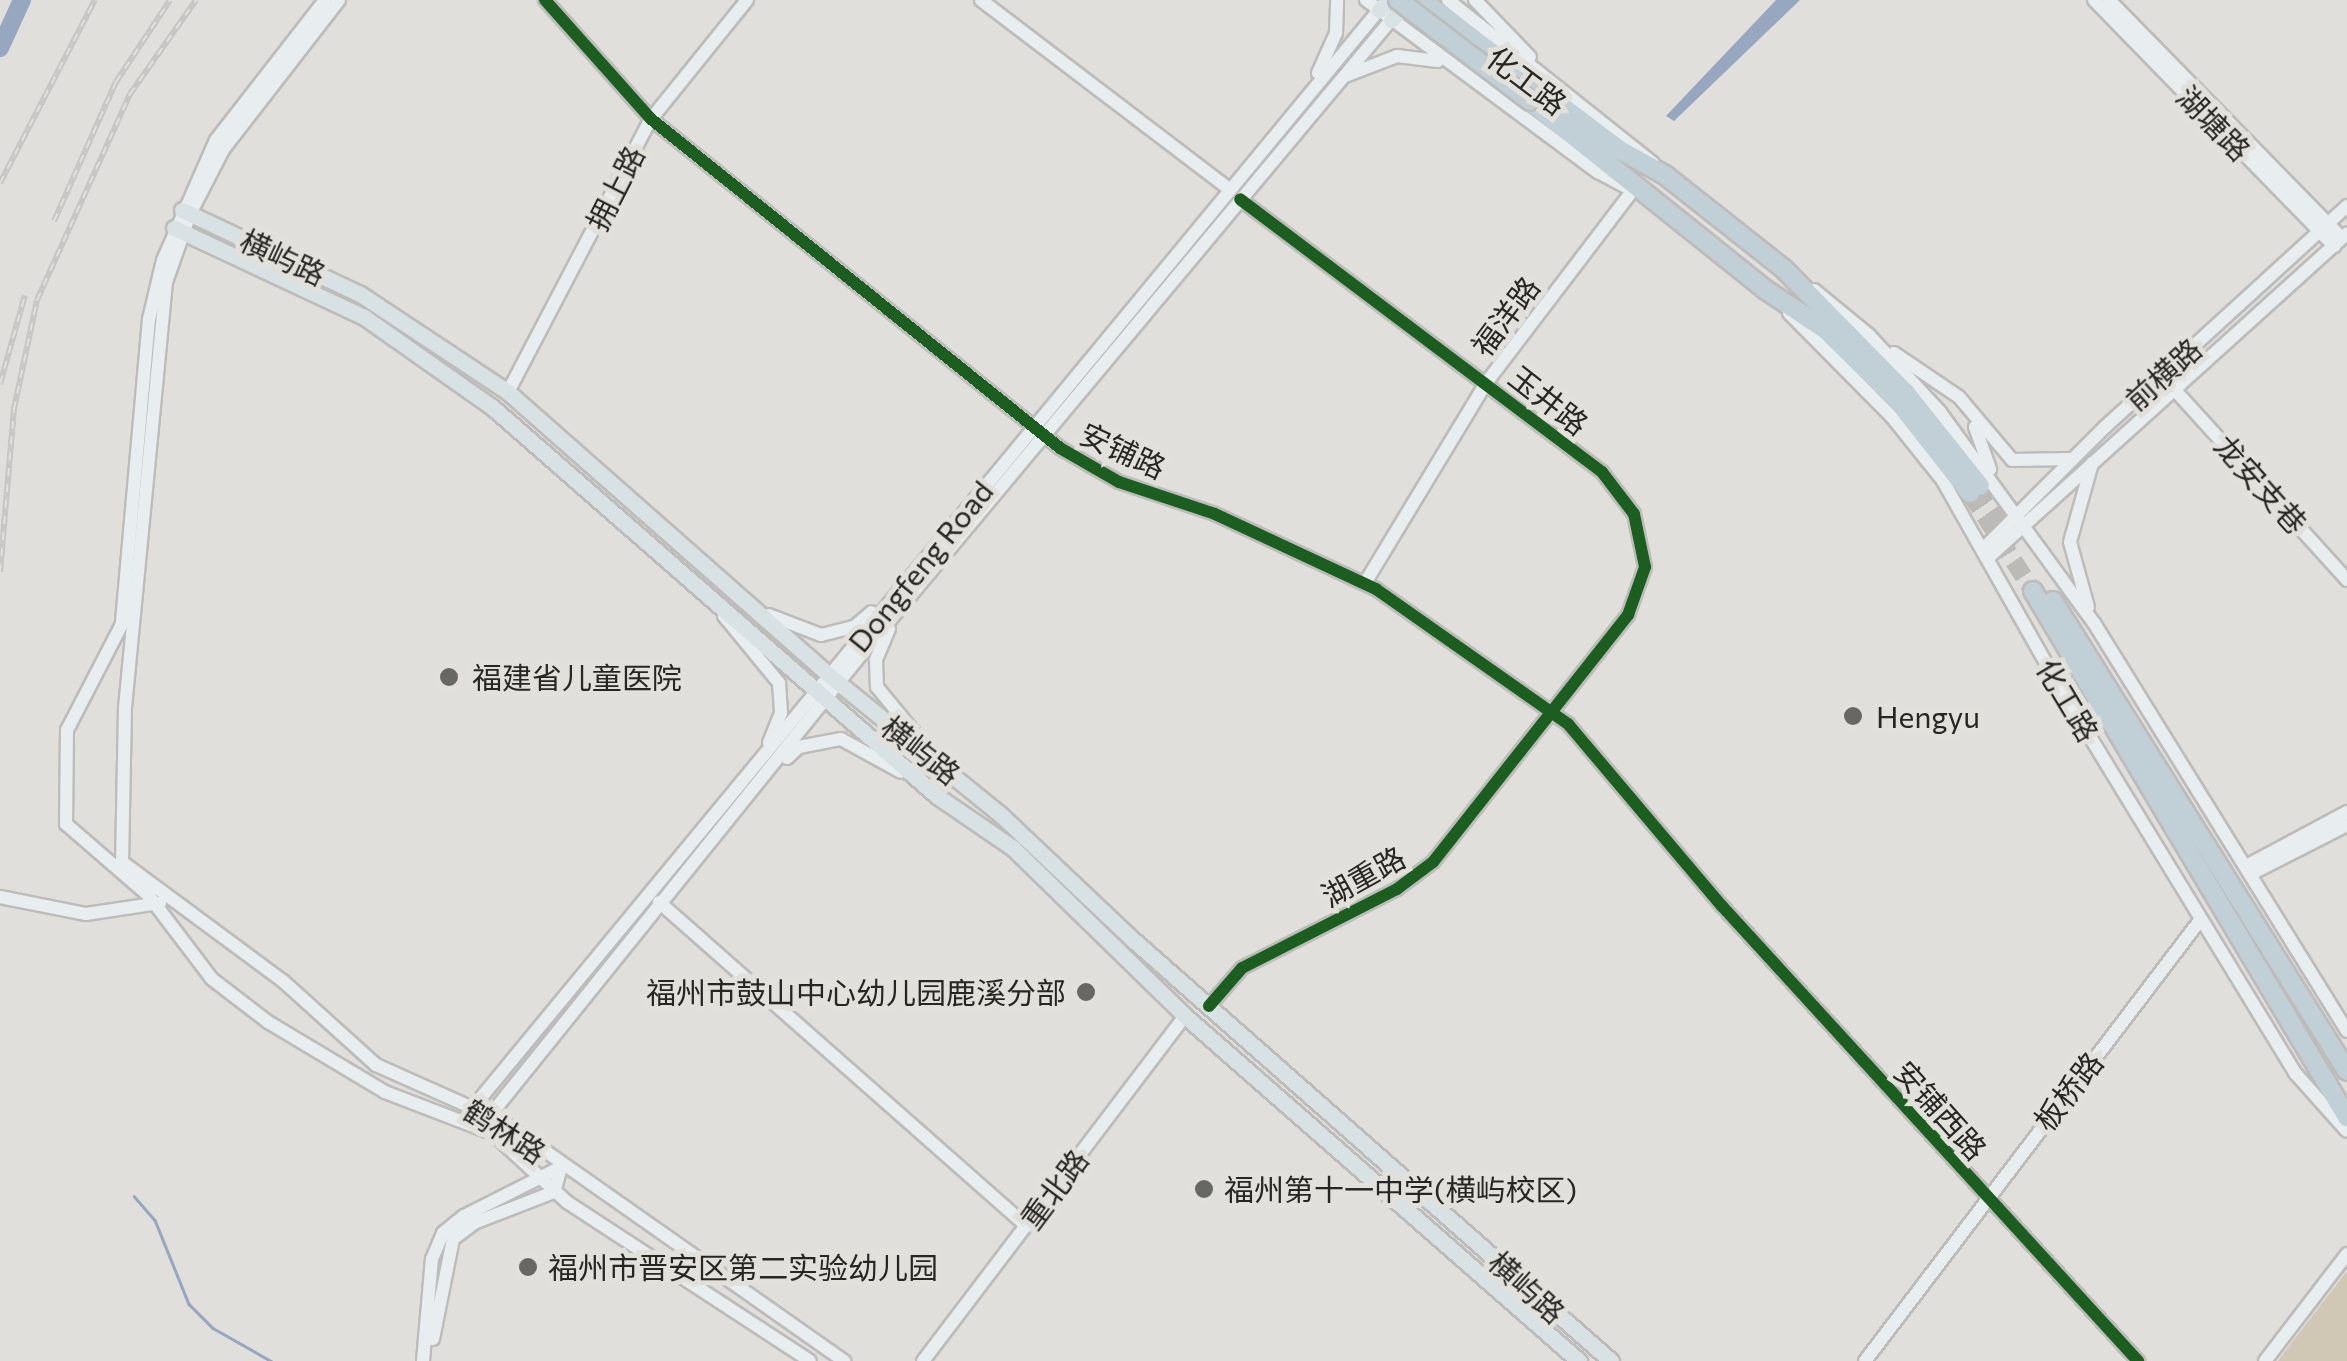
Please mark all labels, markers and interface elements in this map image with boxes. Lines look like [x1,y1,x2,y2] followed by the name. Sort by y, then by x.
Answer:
[1480,39,1574,121] street label: 化工路
[2170,78,2258,168] street label: 湖塘路
[579,140,651,236] street label: 拥上路
[235,222,331,292] street label: 横屿路
[1464,269,1546,363] street label: 福洋路
[2118,331,2208,417] street label: 前横路
[1502,358,1596,442] street label: 玉井路
[1075,415,1171,485] street label: 安铺路
[2207,427,2315,541] street label: 龙安支巷
[840,473,1000,659] street label: Dongfeng Road
[2029,652,2107,748] street label: 化工路
[472,659,682,695] place label: 福建省儿童医院
[436,664,462,690] marker: 福建省儿童医院
[1876,698,1980,734] place label: Hengyu
[1840,703,1866,729] marker: Hengyu
[874,708,968,792] street label: 横屿路
[1315,838,1411,914] street label: 湖重路
[646,974,1066,1010] place label: 福州市鼓山中心幼儿园鹿溪分部
[1075,981,1097,1003] marker: 福州市鼓山中心幼儿园鹿溪分部
[2026,1044,2110,1138] street label: 板桥路
[1887,1053,1995,1167] street label: 安铺西路
[457,1091,553,1171] street label: 鹤林路
[1013,1142,1095,1236] street label: 重北路
[1224,1171,1577,1207] place label: 福州第十一中学(横屿校区)
[1193,1178,1215,1200] marker: 福州第十一中学(横屿校区)
[1482,1244,1572,1330] street label: 横屿路
[548,1249,938,1285] place label: 福州市晋安区第二实验幼儿园
[517,1256,539,1278] marker: 福州市晋安区第二实验幼儿园

